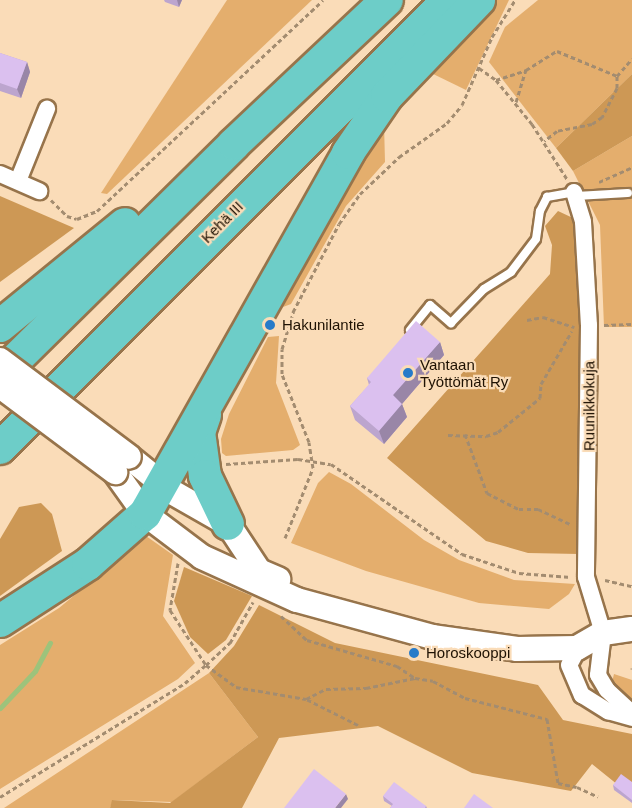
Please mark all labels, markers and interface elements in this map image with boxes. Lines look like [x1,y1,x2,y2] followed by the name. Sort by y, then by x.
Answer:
[197,197,247,247] street label: Kehä III
[282,316,365,334] place label: Hakunilantie
[263,318,277,332] marker: Hakunilantie
[420,355,508,390] place label: Vantaan Työttömät Ry
[580,361,598,451] street label: Ruunikkokuja
[401,366,415,380] marker: Vantaan Työttömät Ry
[426,644,510,662] place label: Horoskooppi
[407,646,421,660] marker: Horoskooppi

